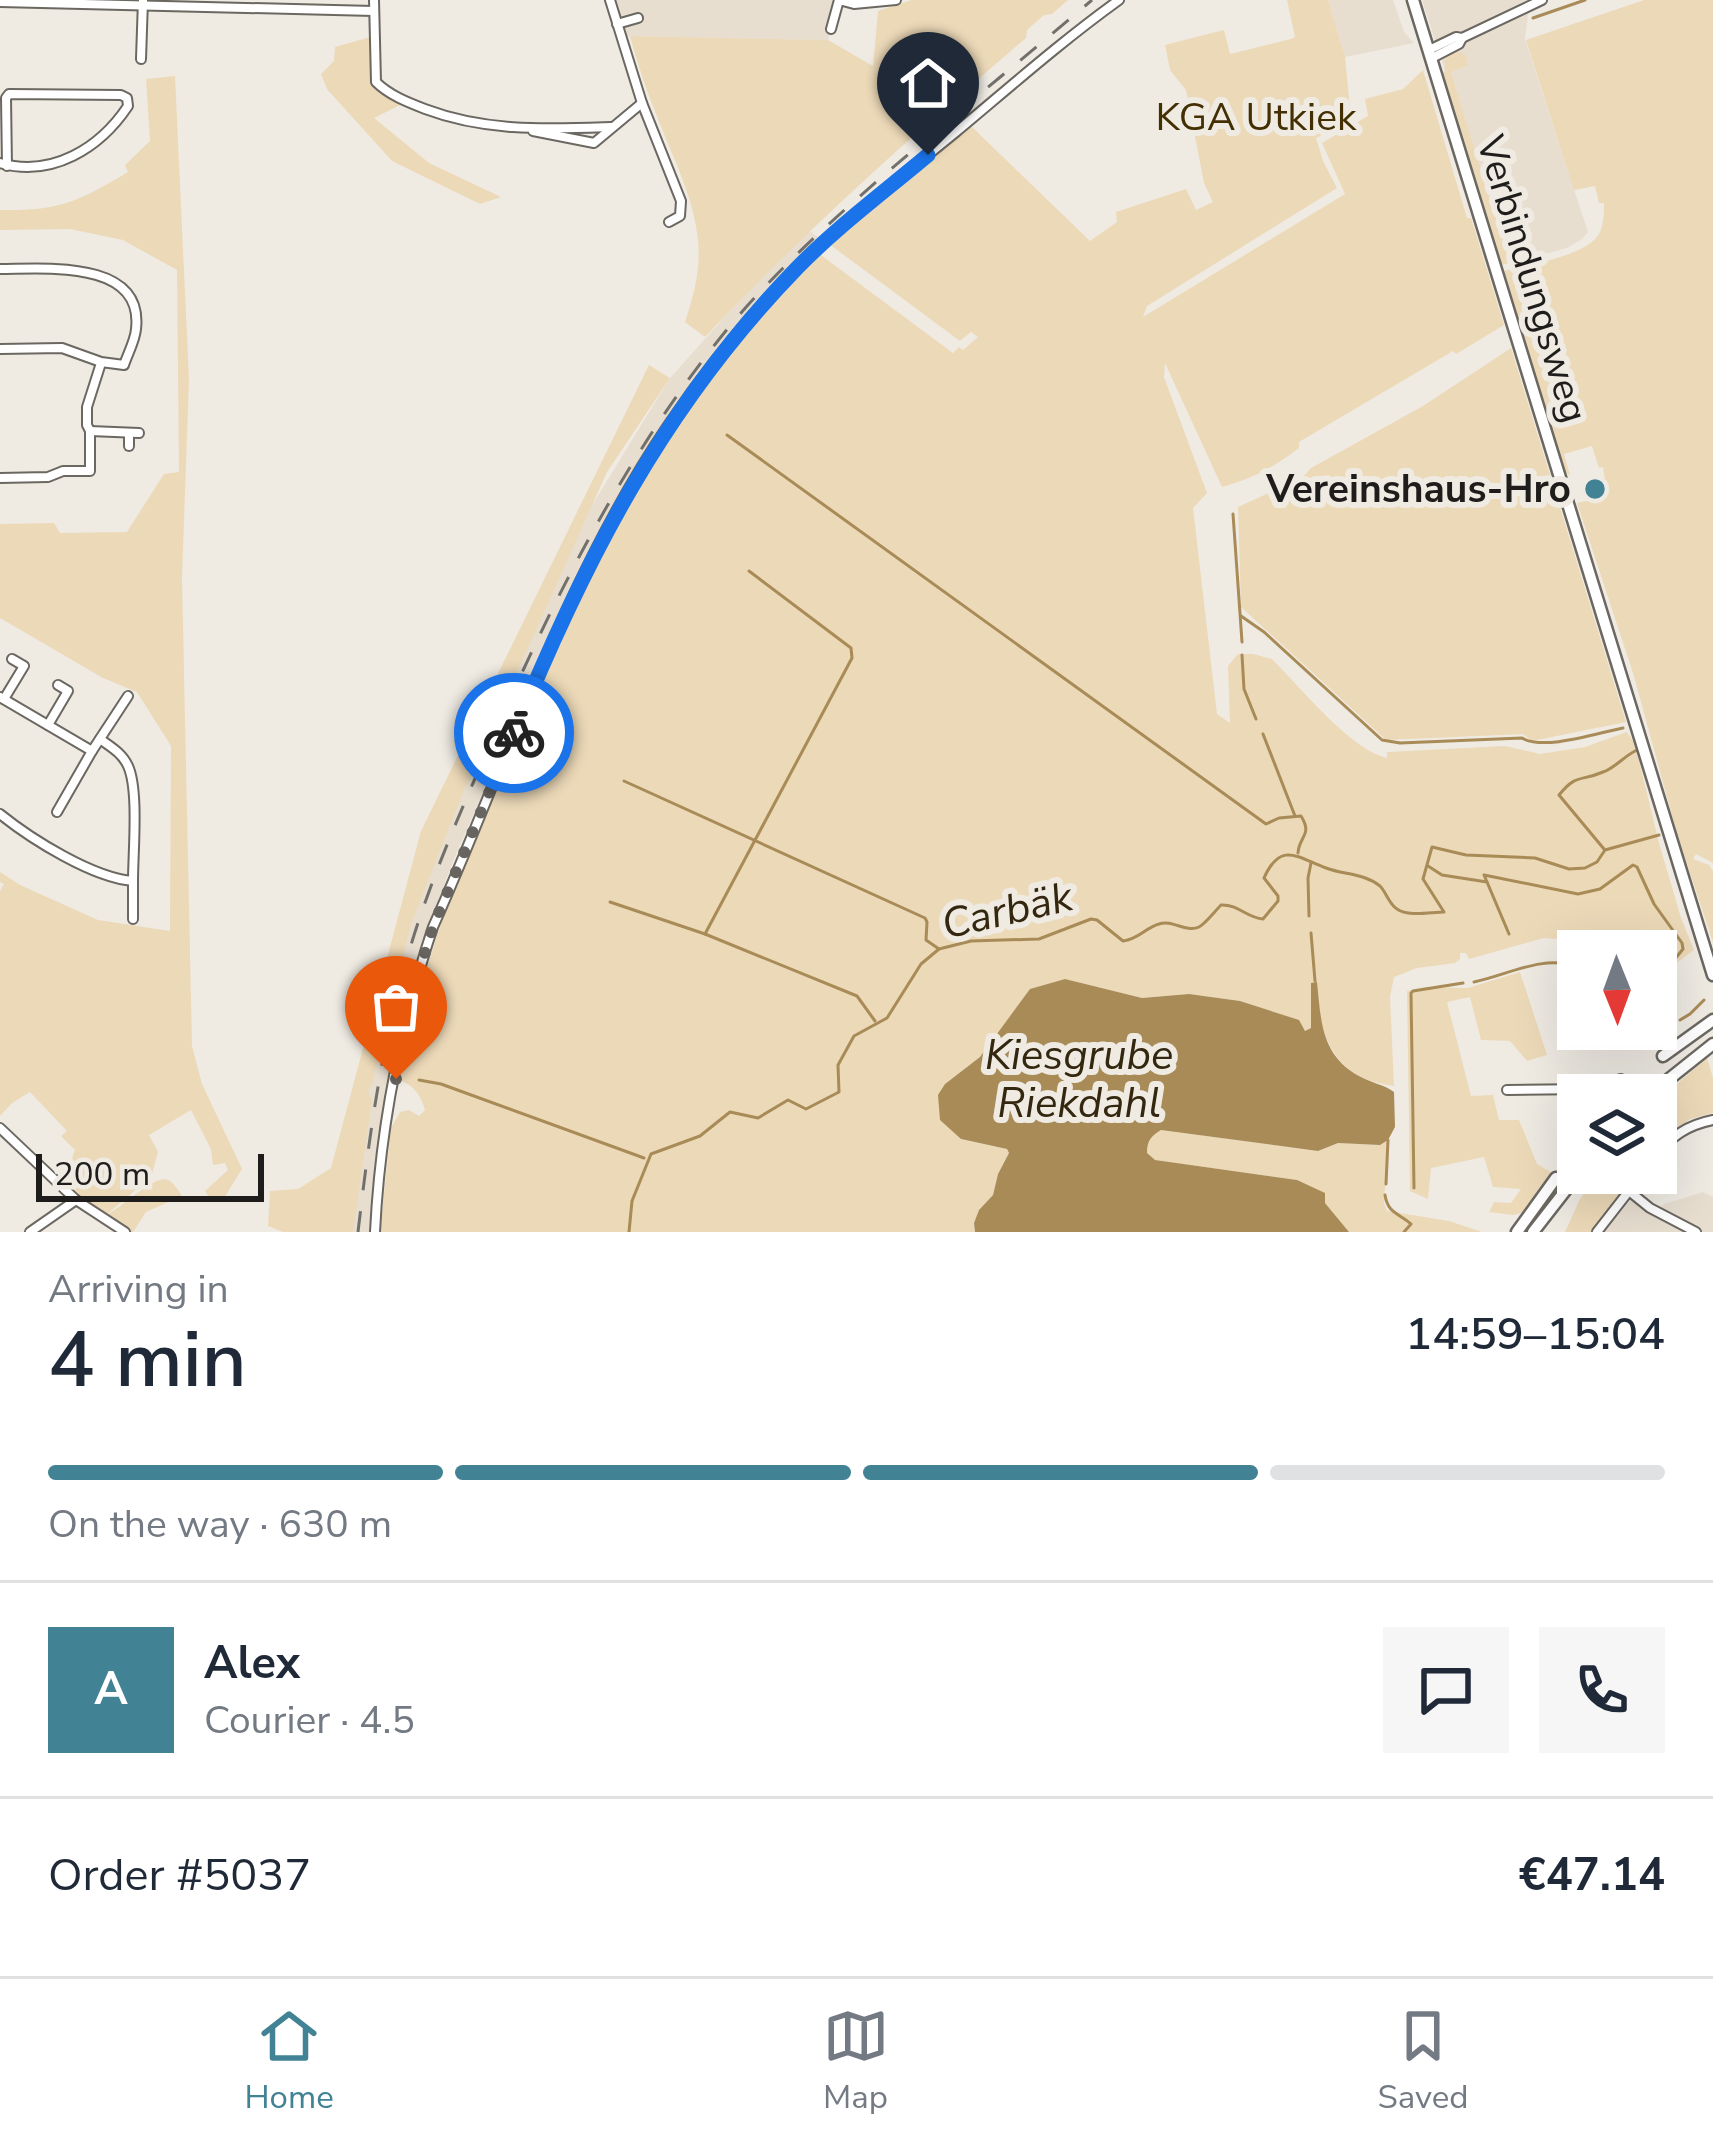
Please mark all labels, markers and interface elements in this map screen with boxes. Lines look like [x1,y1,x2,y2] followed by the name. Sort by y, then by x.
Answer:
[877,32,979,155] pin
[895,50,961,116] icon: home
[1156,91,1357,144] park label: KGA Utkiek
[1463,128,1601,429] street label: Verbindungsweg
[1265,463,1571,516] place label: Vereinshaus-Hro
[1582,476,1608,502] marker: Vereinshaus-Hro
[454,673,574,793] courier
[481,700,547,766] icon: bike
[936,868,1079,954] water label: Carbäk
[1557,930,1677,1050] north arrow
[1557,930,1677,1194] map controls
[345,956,447,1079] pin
[363,974,429,1040] icon: bag
[985,1027,1173,1132] water label: Kiesgrube Riekdahl
[1557,1074,1677,1194] button: layers
[36,1148,264,1201] scale bar
[54,1152,150,1197] text: 200 m
[48,1263,229,1316] text: Arriving in
[1405,1304,1665,1365] text: 14:59–15:04
[48,1307,247,1414] text: 4 min
[48,1498,392,1551] text: On the way · 630 m
[1383,1627,1509,1753] button: chat
[1539,1627,1665,1753] button: phone
[204,1633,300,1694] text: Alex
[94,1659,128,1720] text: A
[204,1694,415,1747] text: Courier · 4.5
[48,1845,311,1906] text: Order #5037
[1519,1845,1665,1906] text: €47.14
[244,2003,334,2120] tab: Home
[823,2003,889,2120] tab: Map
[1377,2003,1469,2120] tab: Saved

